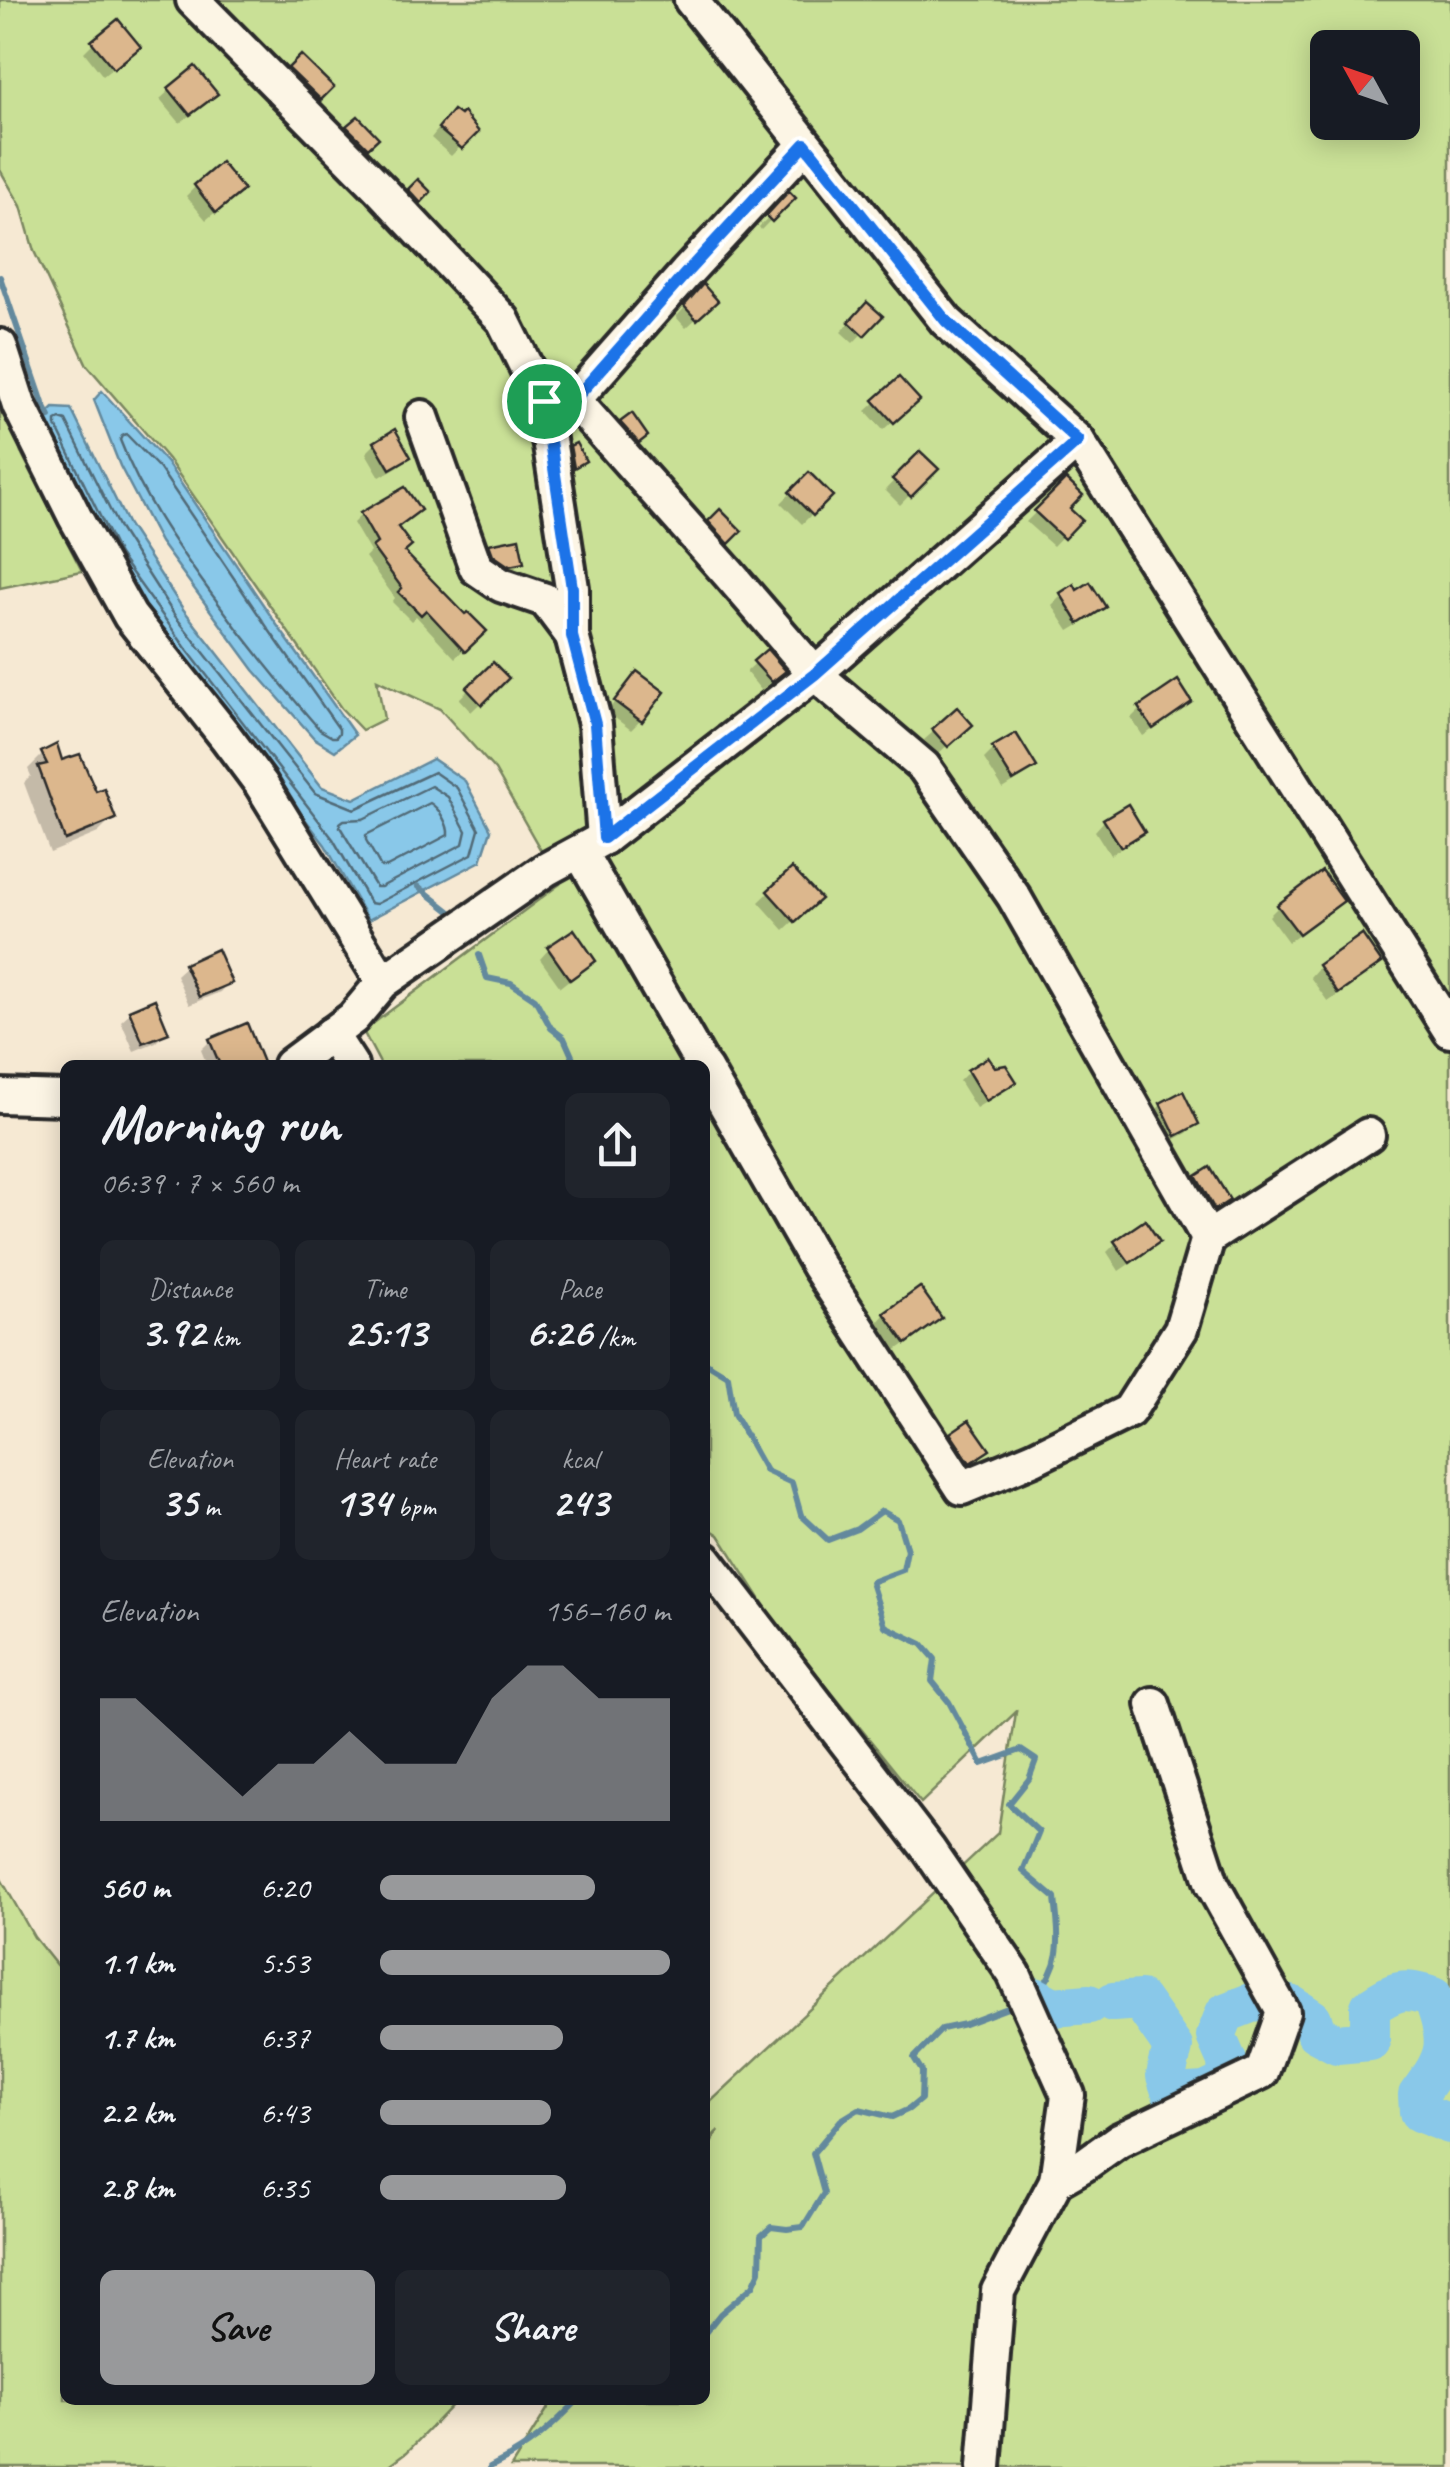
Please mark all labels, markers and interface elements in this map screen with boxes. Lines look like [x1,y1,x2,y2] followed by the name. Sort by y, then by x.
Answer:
[1310,30,1420,140] north arrow
[1310,30,1420,140] map controls
[502,359,587,444] pin
[517,374,572,429] icon: arrive
[100,1089,340,1159] text: Morning run
[565,1093,670,1198] button: share
[100,1162,298,1203] text: 06:39 · 7 × 560 m
[148,1271,232,1306] text: Distance
[364,1271,406,1306] text: Time
[558,1271,602,1306] text: Pace
[141,1306,205,1359] text: 3.92
[343,1306,427,1359] text: 25:13
[525,1306,592,1359] text: 6:26
[205,1319,239,1354] text: km
[592,1319,635,1354] text: /km
[147,1441,233,1476] text: Elevation
[334,1441,436,1476] text: Heart rate
[561,1441,599,1476] text: kcal
[160,1476,197,1529] text: 35
[334,1476,391,1529] text: 134
[552,1476,608,1529] text: 243
[197,1489,220,1524] text: m
[391,1489,436,1524] text: bpm
[100,1590,198,1631] text: Elevation
[544,1590,670,1631] text: 156–160 m
[100,1867,169,1908] text: 560 m
[260,1867,310,1908] text: 6:20
[100,1942,174,1983] text: 1.1 km
[260,1942,310,1983] text: 5:53
[100,2017,174,2058] text: 1.7 km
[260,2017,310,2058] text: 6:37
[100,2092,174,2133] text: 2.2 km
[260,2092,310,2133] text: 6:43
[100,2167,174,2208] text: 2.8 km
[260,2167,310,2208] text: 6:35
[100,2270,375,2385] button: Save
[395,2270,670,2385] button: Share

